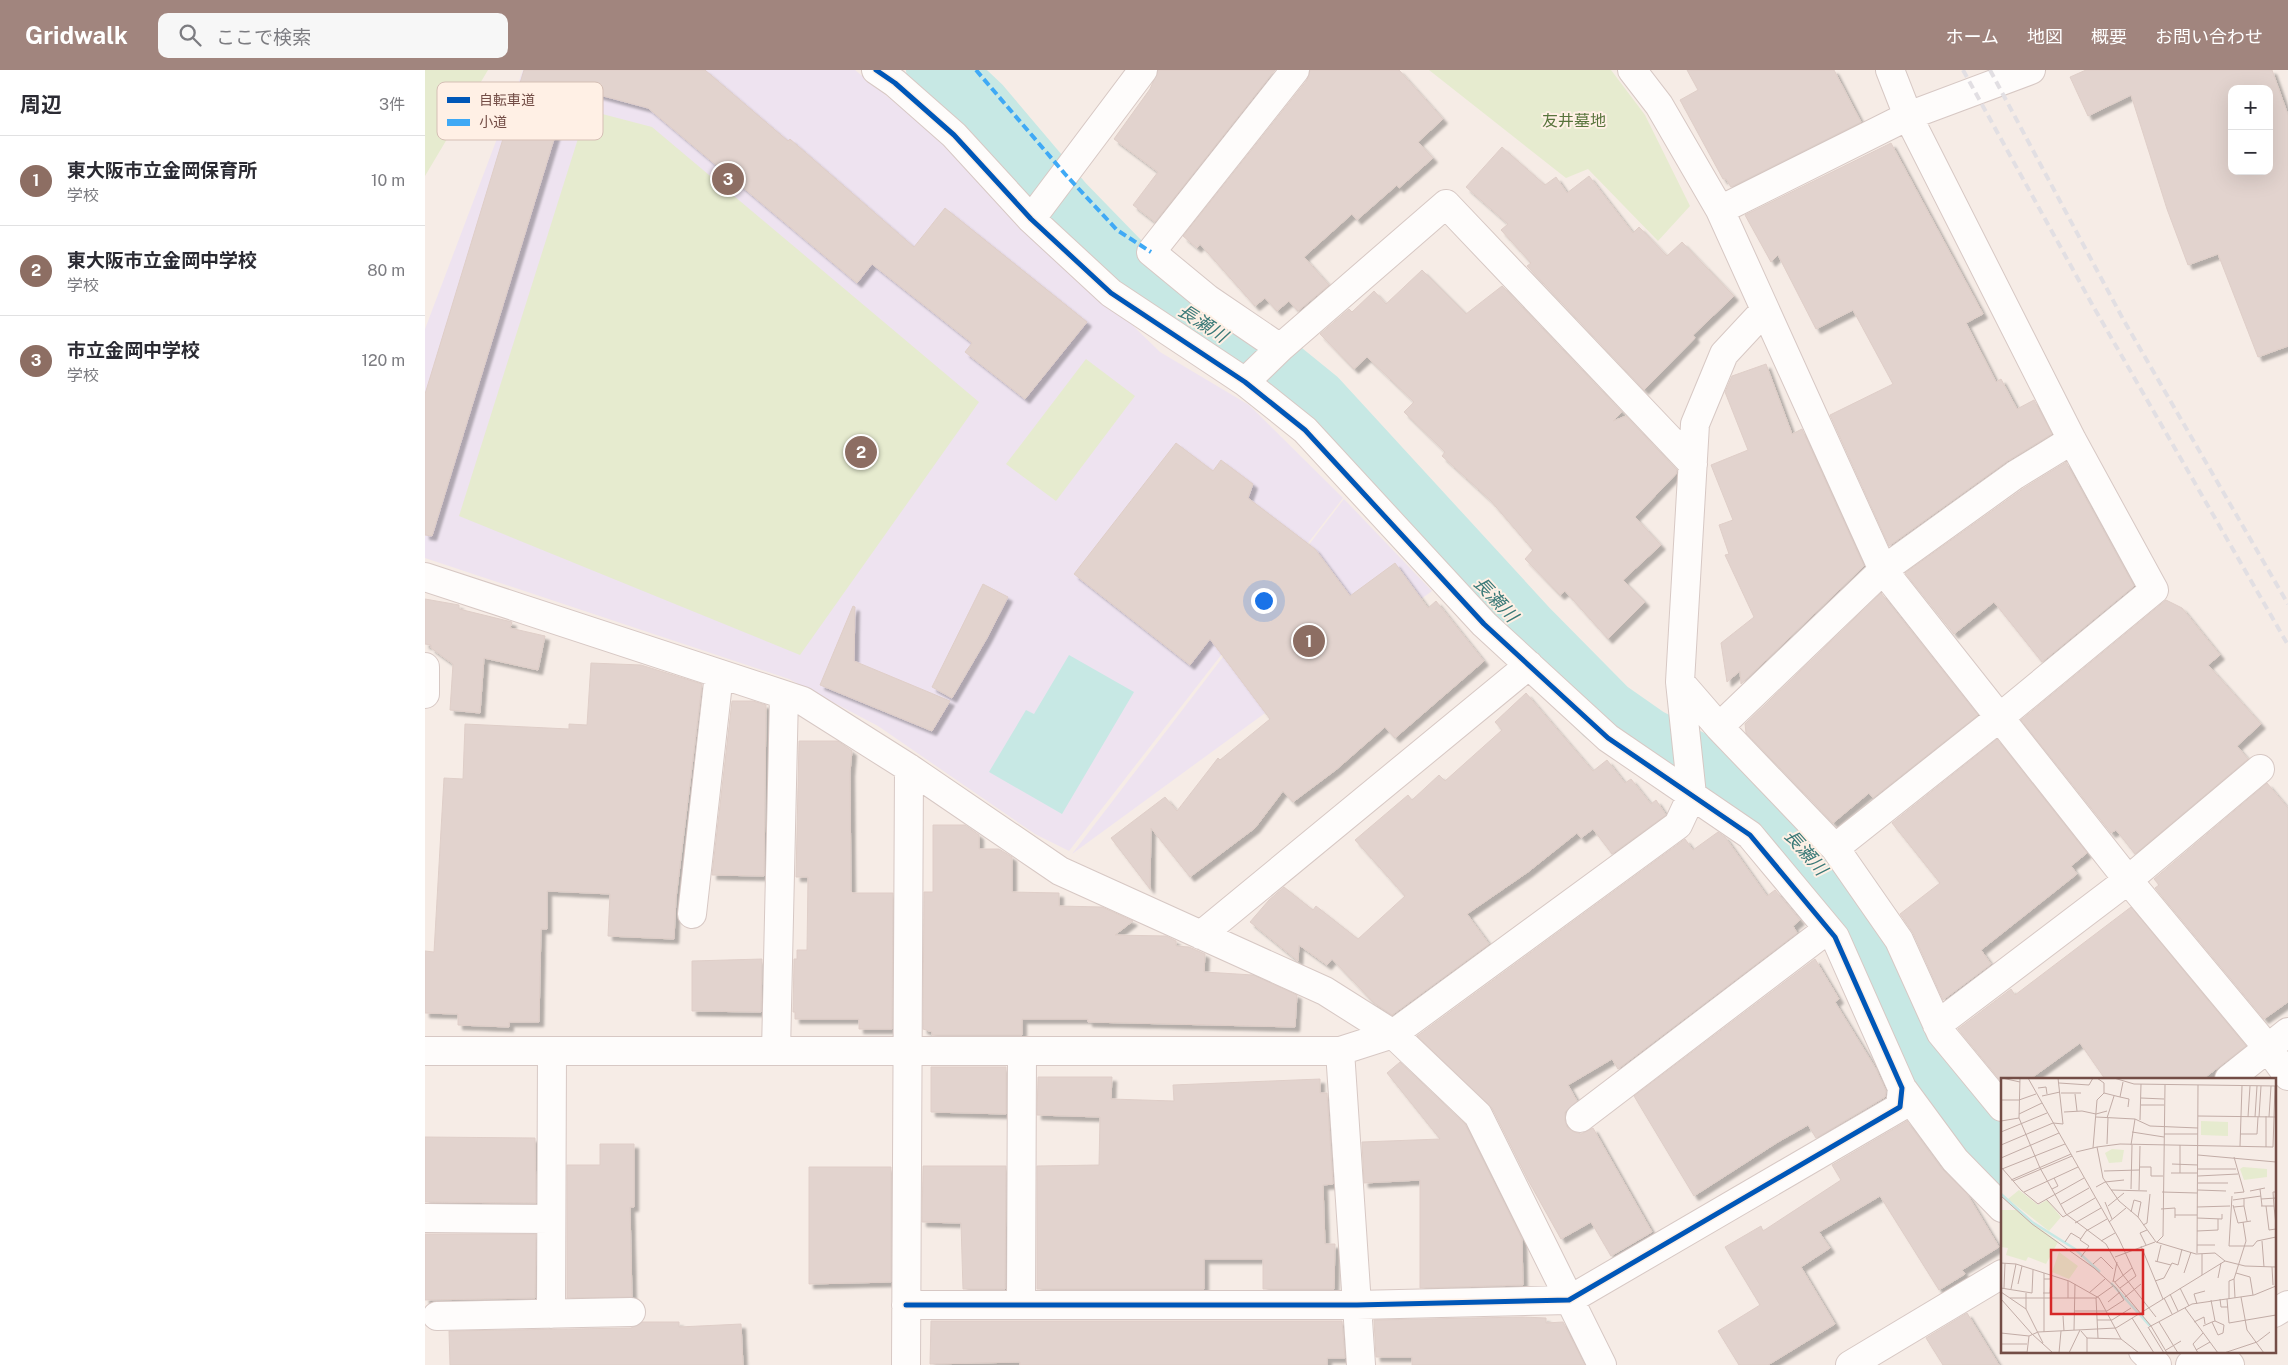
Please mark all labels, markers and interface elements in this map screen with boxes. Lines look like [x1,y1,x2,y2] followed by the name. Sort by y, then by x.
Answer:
[158,13,508,58] search box
[25,21,128,49] text: Gridwalk
[176,21,204,49] icon: search
[216,26,311,48] text: ここで検索
[1946,26,1999,47] text: ホーム
[2027,26,2063,47] text: 地図
[2091,26,2127,47] text: 概要
[2155,26,2263,47] text: お問い合わせ
[437,82,603,140] legend
[2228,85,2273,175] map controls
[2228,85,2273,130] button: +
[20,92,62,117] text: 周辺
[479,92,535,108] text: 自転車道
[379,95,405,114] text: 3件
[1542,111,1606,130] park label: 友井墓地
[479,114,507,130] text: 小道
[2228,130,2273,175] button: −
[67,159,257,181] text: 東大阪市立金岡保育所
[712,160,744,198] pin: 3
[33,171,39,190] text: 1
[371,171,405,190] text: 10 m
[67,186,99,205] text: 学校
[67,249,257,271] text: 東大阪市立金岡中学校
[31,261,41,280] text: 2
[367,261,405,280] text: 80 m
[67,276,99,295] text: 学校
[1175,299,1233,348] water label: 長瀬川
[67,339,200,361] text: 市立金岡中学校
[31,351,41,370] text: 3
[361,351,405,370] text: 120 m
[67,366,99,385] text: 学校
[845,433,877,471] pin: 2
[1470,572,1523,627] water label: 長瀬川
[1251,588,1277,614] your location
[1293,622,1325,660] pin: 1
[1780,825,1833,881] water label: 長瀬川
[2001,1078,2275,1352] inset map

